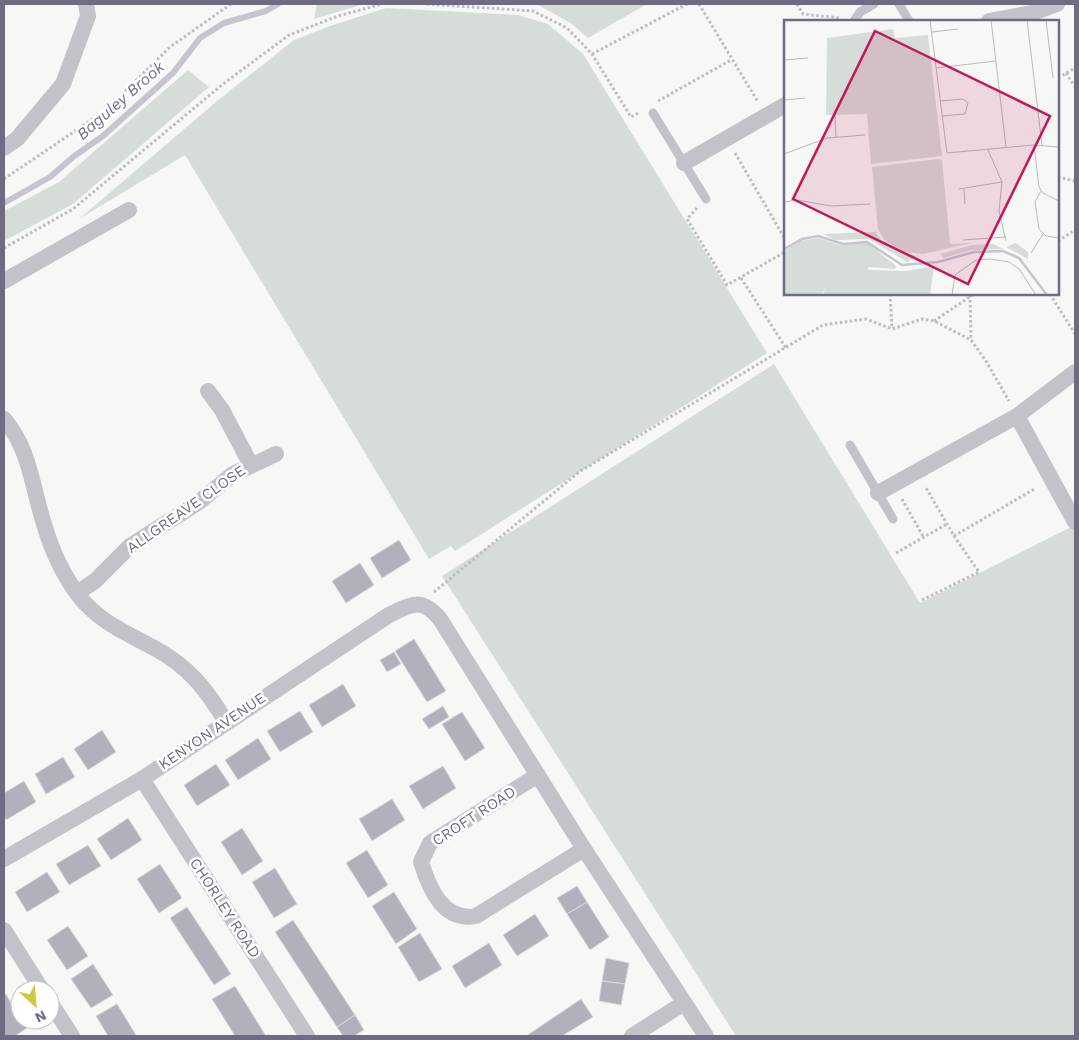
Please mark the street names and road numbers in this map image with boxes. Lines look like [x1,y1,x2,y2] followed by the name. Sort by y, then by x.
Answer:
[123,461,249,557] street label: ALLGREAVE CLOSE
[155,689,269,773] street label: KENYON AVENUE
[429,782,519,850] street label: CROFT ROAD
[186,855,264,961] street label: CHORLEY ROAD

